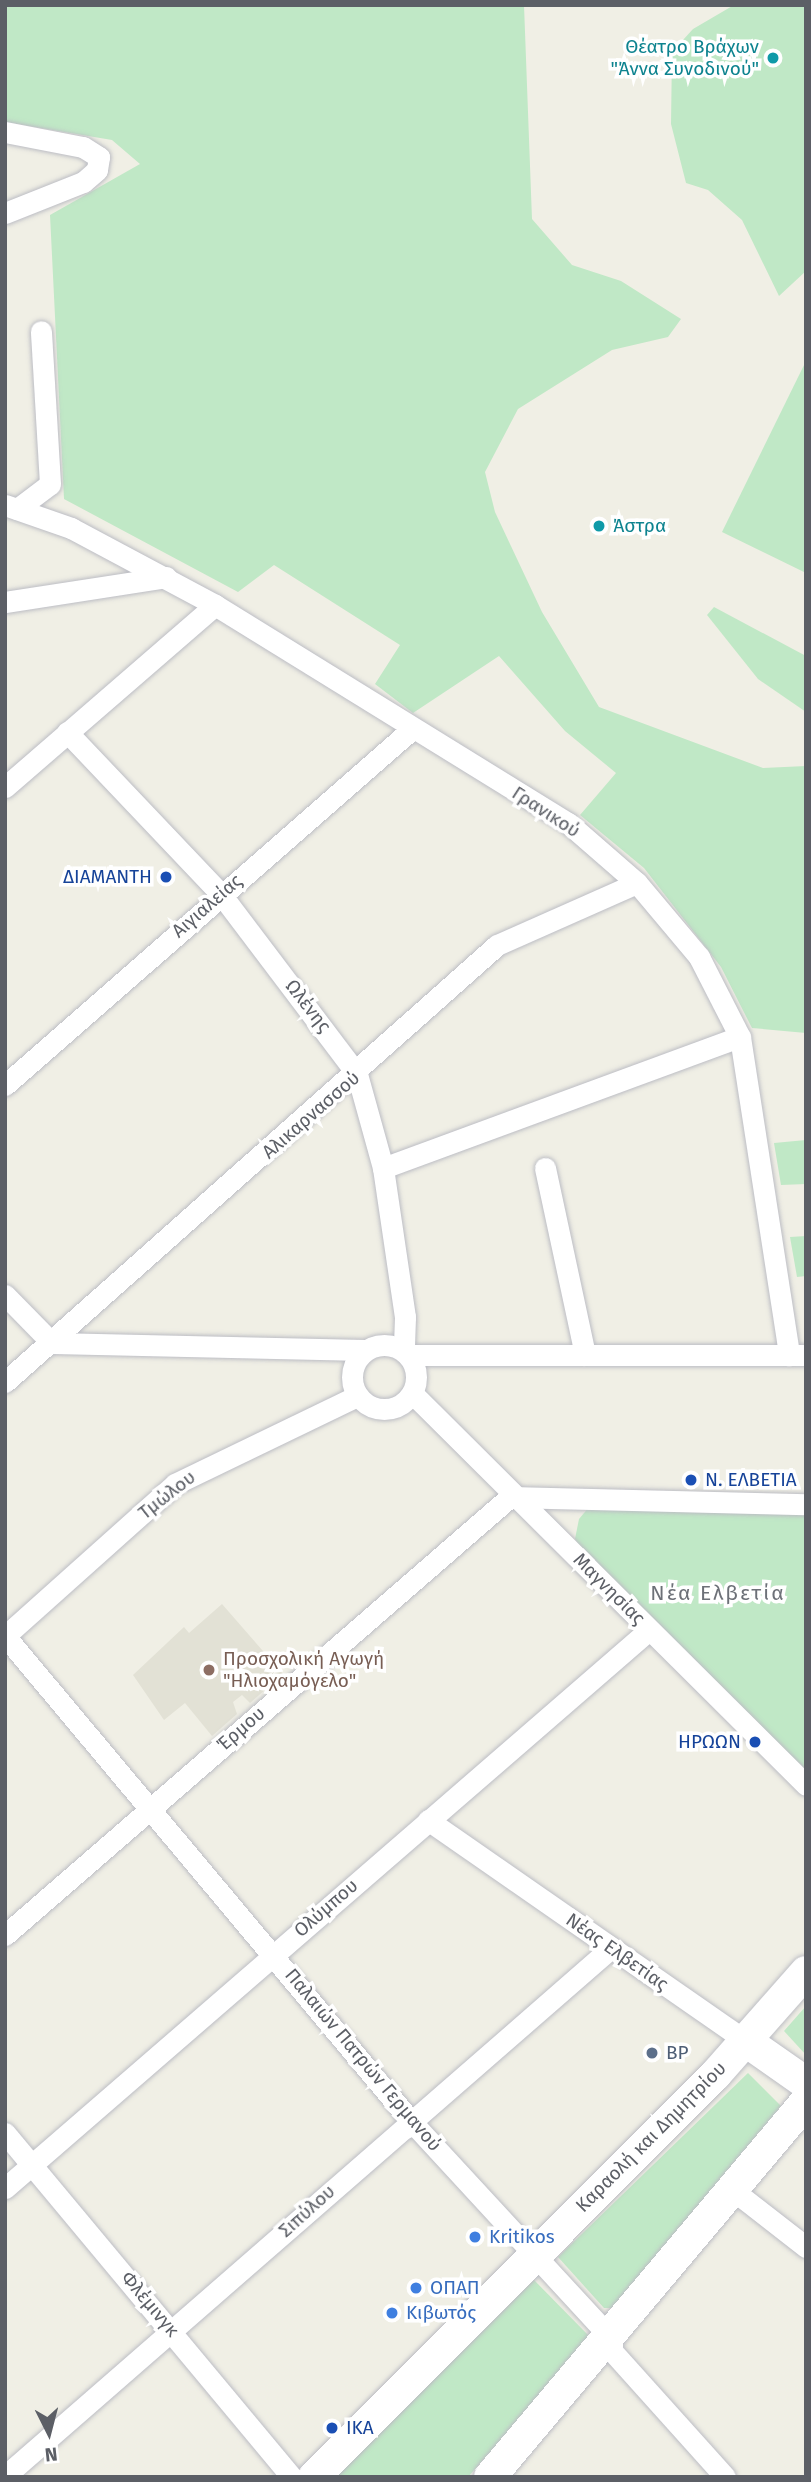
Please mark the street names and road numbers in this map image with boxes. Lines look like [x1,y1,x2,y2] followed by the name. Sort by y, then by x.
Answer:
[508,782,584,842] street label: Γρανικού
[167,869,247,943] street label: Αιγιαλείας
[280,975,336,1037] street label: Ωλένης
[258,1066,364,1164] street label: Αλικαρνασσού
[134,1466,200,1524] street label: Τμώλου
[568,1548,650,1630] street label: Μαγνησίας
[212,1702,270,1756] street label: Έρμου
[289,1874,363,1942] street label: Ολύμπου
[561,1908,673,1996] street label: Νέας Ελβετίας
[280,1964,446,2156] street label: Παλαιών Πατρών Γερμανού
[571,2057,731,2217] street label: Καραολή και Δημητρίου
[274,2180,340,2242] street label: Σιπύλου
[116,2267,184,2341] street label: Φλέμινγκ

